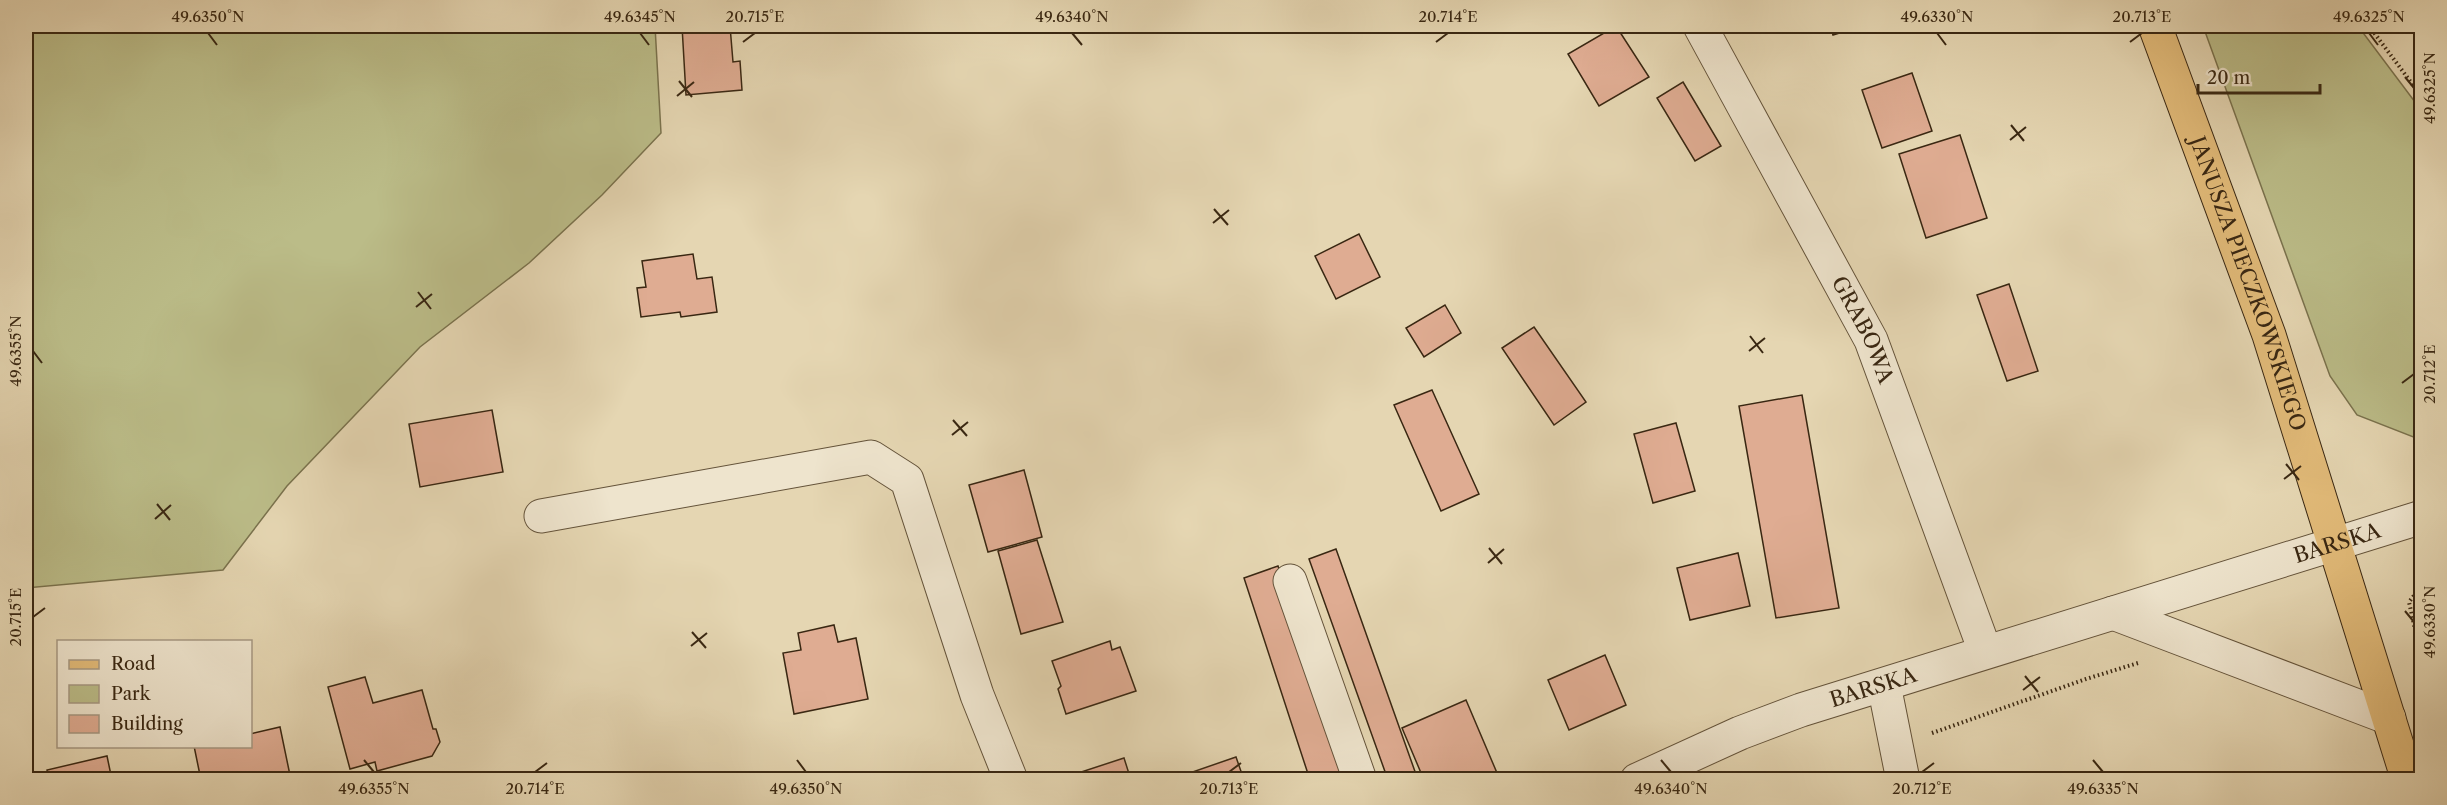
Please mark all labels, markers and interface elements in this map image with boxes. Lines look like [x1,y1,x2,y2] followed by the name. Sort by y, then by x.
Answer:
[172,7,244,26] text: 49.6350°N
[604,7,676,26] text: 49.6345°N
[726,7,784,26] text: 20.715°E
[1035,7,1109,26] text: 49.6340°N
[1418,7,1478,26] text: 20.714°E
[1901,7,1973,26] text: 49.6330°N
[2113,7,2171,26] text: 20.713°E
[2333,7,2405,26] text: 49.6325°N
[2420,52,2439,124] text: 49.6325°N
[2198,57,2320,95] scale bar
[2207,67,2251,89] text: 20 m
[2184,130,2311,434] street label: JANUSZA PIECZKOWSKIEGO
[1827,272,1899,387] street label: GRABOWA
[6,315,25,387] text: 49.6355°N
[2420,344,2439,404] text: 20.712°E
[2291,517,2384,568] street label: BARSKA
[2420,586,2439,658] text: 49.6330°N
[6,588,25,646] text: 20.715°E
[57,640,252,748] legend
[111,653,156,675] text: Road
[1827,662,1920,712] street label: BARSKA
[111,683,152,705] text: Park
[111,713,183,735] text: Building
[338,779,410,798] text: 49.6355°N
[505,779,565,798] text: 20.714°E
[770,779,842,798] text: 49.6350°N
[1200,779,1258,798] text: 20.713°E
[1634,779,1708,798] text: 49.6340°N
[1892,779,1952,798] text: 20.712°E
[2067,779,2139,798] text: 49.6335°N

